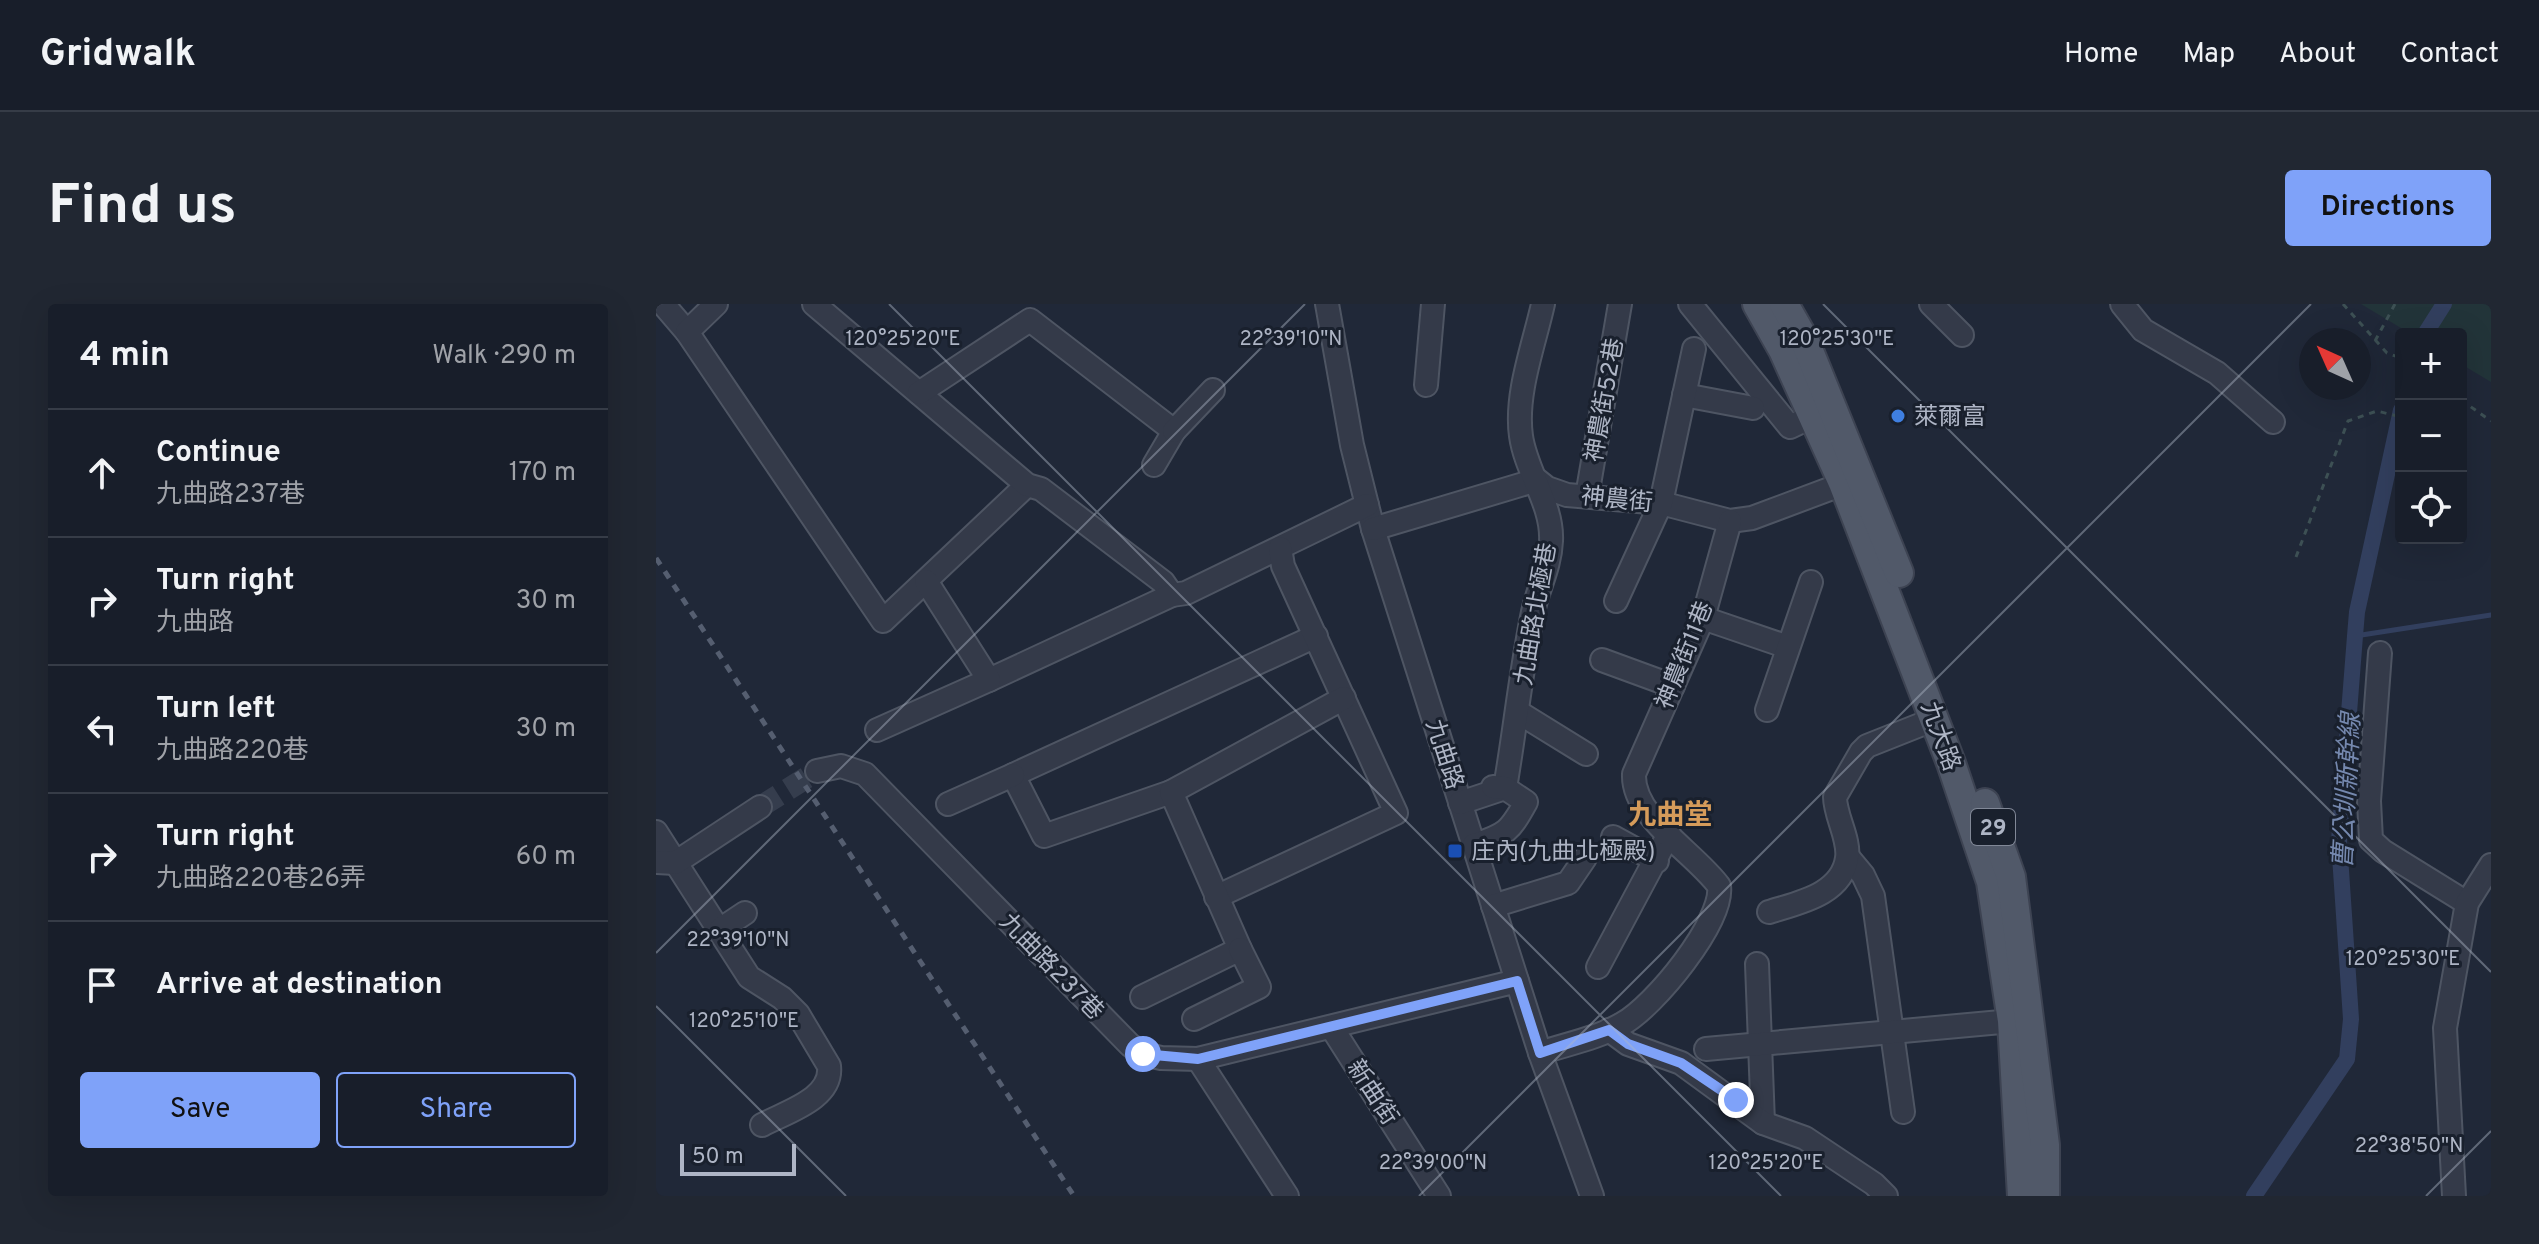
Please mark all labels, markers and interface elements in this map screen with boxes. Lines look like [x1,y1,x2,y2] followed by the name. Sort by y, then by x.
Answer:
[40,31,196,80] text: Gridwalk
[2064,37,2138,73] text: Home
[2182,37,2235,73] text: Map
[2279,37,2356,73] text: About
[2400,37,2499,73] text: Contact
[2285,170,2491,246] button: Directions
[48,173,237,243] text: Find us
[846,327,960,353] text: 120°25'20"E
[1239,327,1343,353] text: 22°39'10"N
[1780,327,1894,353] text: 120°25'30"E
[2299,328,2371,400] north arrow
[2395,328,2467,544] map controls
[2395,328,2467,400] button: +
[80,335,170,378] text: 4 min
[1580,336,1632,465] street label: 神農街52巷
[432,340,576,373] text: Walk · 290 m
[2395,400,2467,472] button: −
[1914,403,1986,433] place label: 萊爾富
[1889,407,1907,425] marker: 萊爾富
[156,435,281,472] text: Continue
[80,451,124,495] icon: ahead
[509,457,576,490] text: 170 m
[2395,472,2467,544] button: locate
[156,479,305,512] text: 九曲路237巷
[1579,482,1654,520] street label: 神農街
[1510,541,1564,688] street label: 九曲路北極巷
[156,563,294,600] text: Turn right
[80,579,124,623] icon: right
[516,585,576,618] text: 30 m
[1651,597,1721,714] street label: 神農街11巷
[156,607,234,640] text: 九曲路
[156,691,276,728] text: Turn left
[1913,698,1966,776] street label: 九大路
[80,707,124,751] icon: left
[2328,709,2369,870] water label: 曹公圳新幹線
[516,713,576,746] text: 30 m
[1418,716,1468,793] street label: 九曲路
[156,735,309,768] text: 九曲路220巷
[1628,799,1712,835] district label: 九曲堂
[1971,809,2015,845] road number: 29
[156,819,294,856] text: Turn right
[80,835,124,879] icon: right
[1471,838,1655,868] place label: 庄內(九曲北極殿)
[516,841,576,874] text: 60 m
[1446,842,1464,860] marker: 庄內(九曲北極殿)
[156,863,366,896] text: 九曲路220巷26弄
[992,908,1109,1027] street label: 九曲路237巷
[686,928,790,954] text: 22°39'10"N
[2346,947,2460,973] text: 120°25'30"E
[80,963,124,1007] icon: arrive
[156,967,442,1004] text: Arrive at destination
[689,1009,799,1035] text: 120°25'10"E
[1125,1036,1161,1072] route start
[1339,1055,1404,1131] street label: 新曲街
[80,1072,320,1148] button: Save
[336,1072,576,1148] button: Share
[1718,1082,1754,1118] route end
[2355,1134,2463,1160] text: 22°38'50"N
[680,1140,796,1176] scale bar
[692,1144,744,1171] text: 50 m
[1379,1151,1487,1177] text: 22°39'00"N
[1709,1151,1823,1177] text: 120°25'20"E

